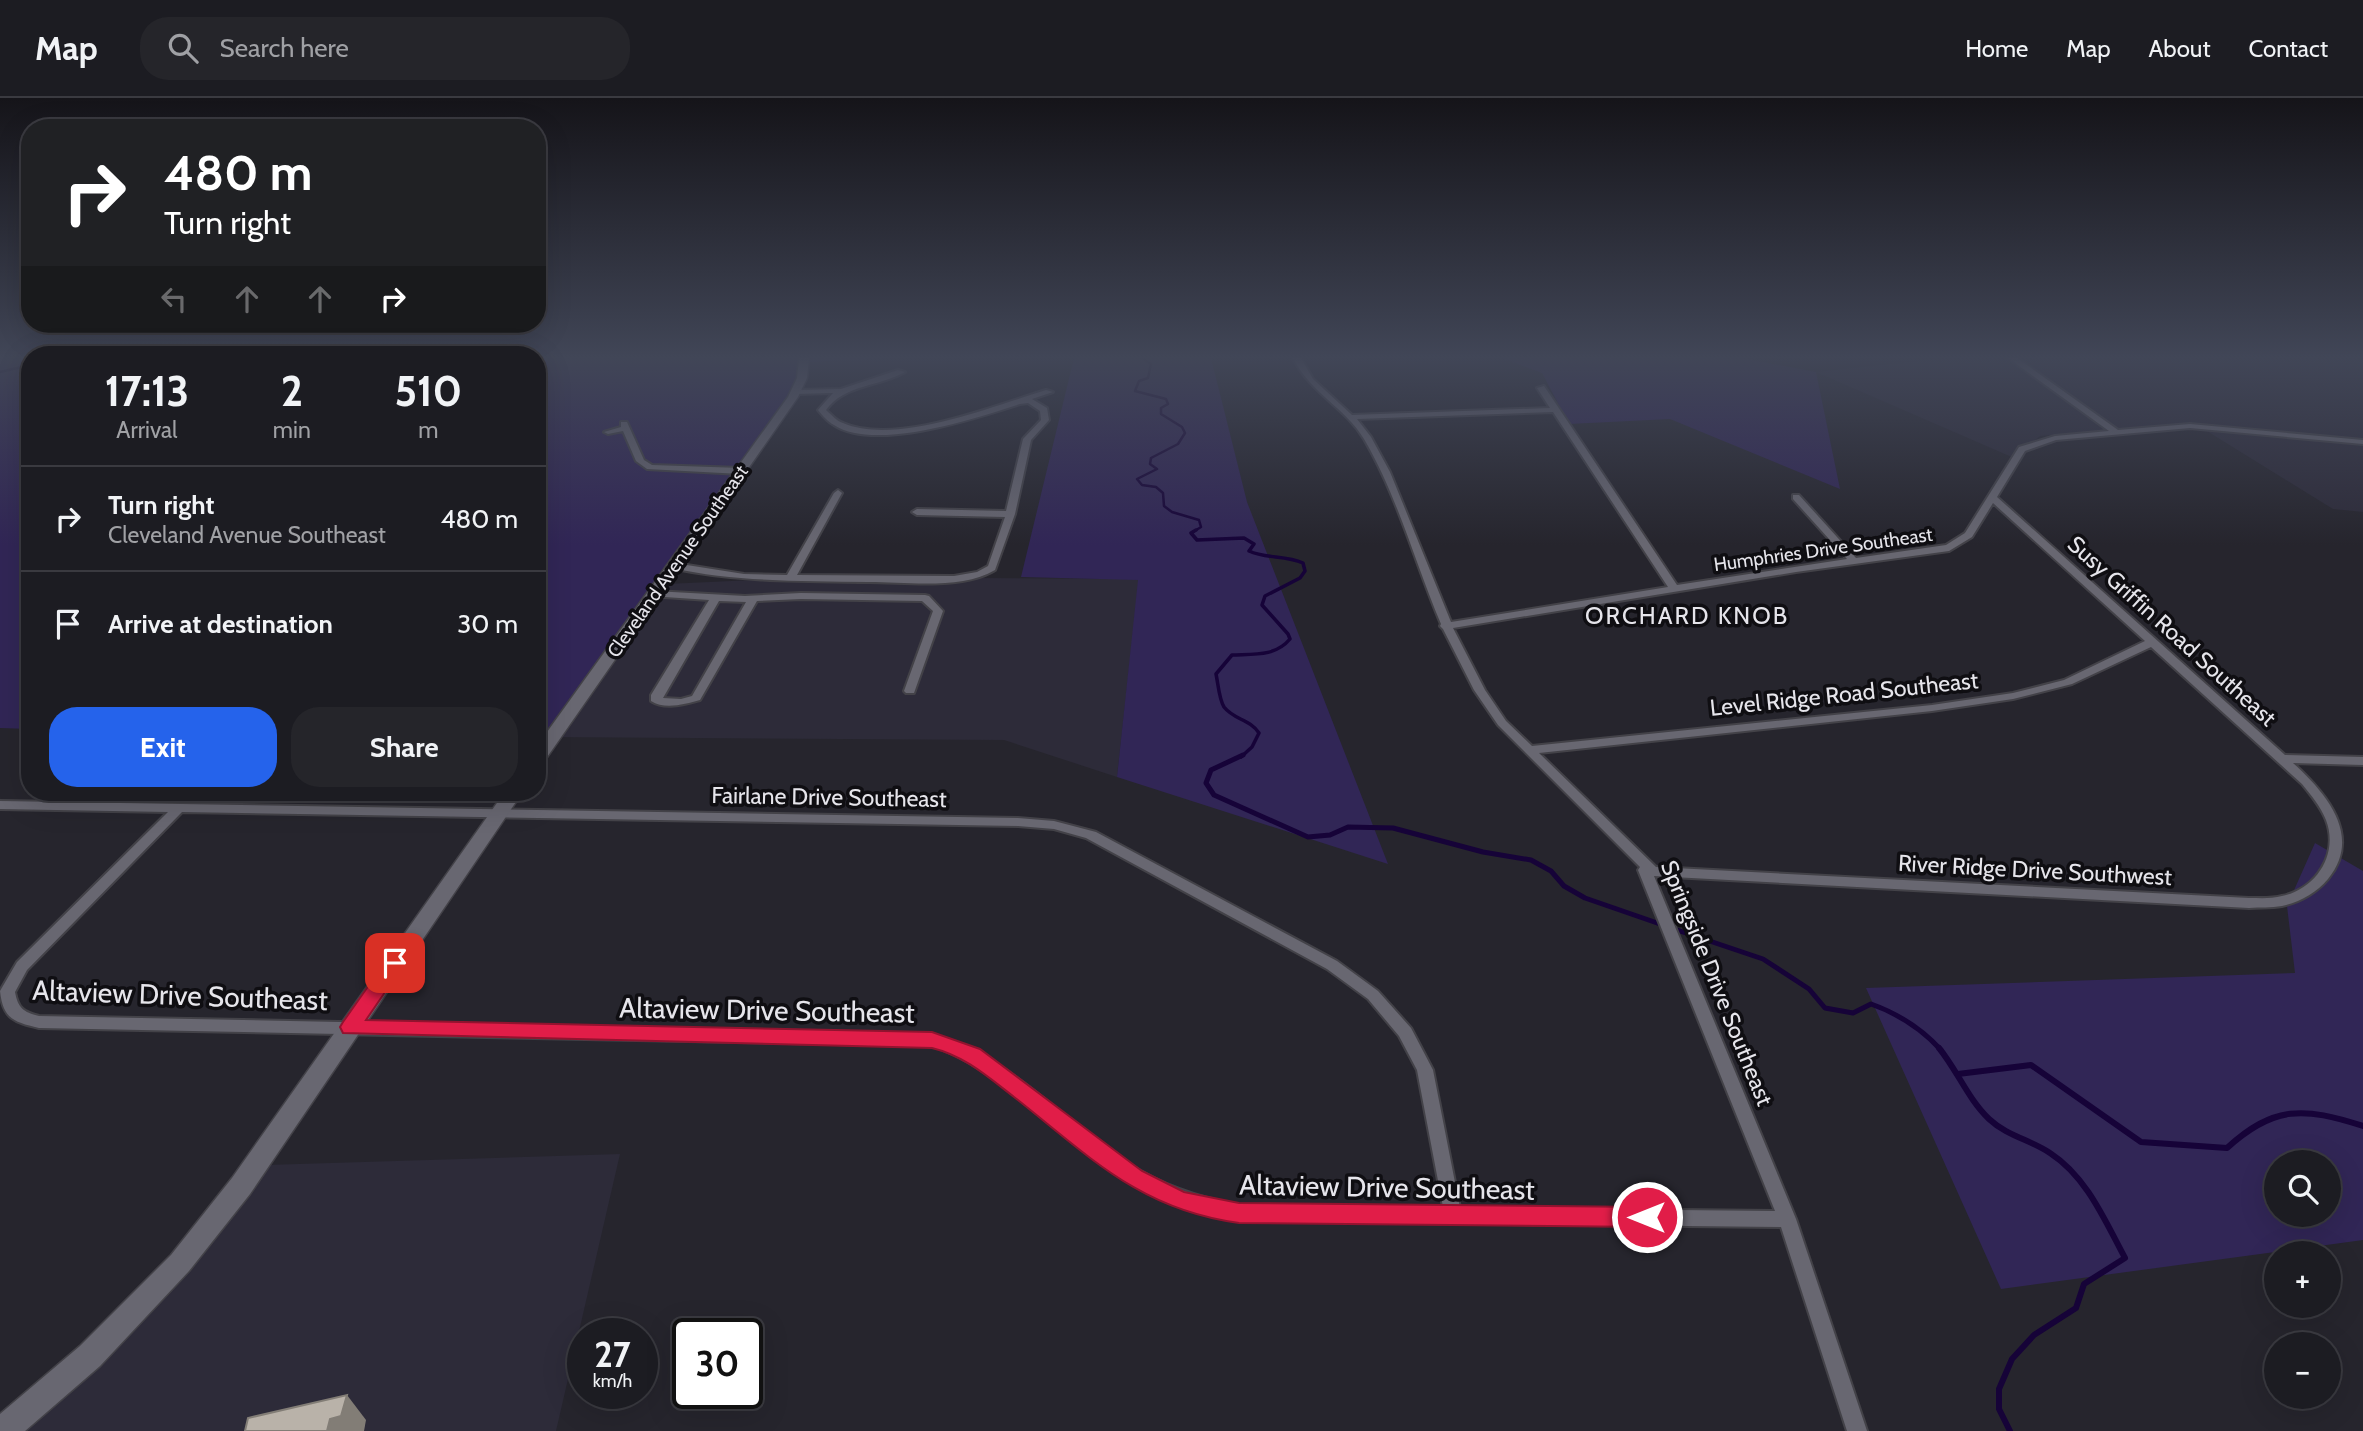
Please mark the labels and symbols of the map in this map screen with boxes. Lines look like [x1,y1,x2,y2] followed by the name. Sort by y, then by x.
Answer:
[602,460,753,662] street label: Cleveland Avenue Southeast
[1712,523,1935,576] street label: Humphries Drive Southeast
[2062,530,2282,732] street label: Susy Griffin Road Southeast
[1585,601,1789,630] district label: ORCHARD KNOB
[1708,666,1980,722] street label: Level Ridge Road Southeast
[711,781,947,813] street label: Fairlane Drive Southeast
[1897,849,2173,891] street label: River Ridge Drive Southwest
[1655,856,1779,1110] street label: Springside Drive Southeast
[365,933,425,993] pin
[32,973,328,1017] street label: Altaview Drive Southeast
[619,990,915,1030] street label: Altaview Drive Southeast
[1239,1167,1535,1207] street label: Altaview Drive Southeast
[1610,1180,1684,1254] position arrow
[672,1318,763,1409] speed limit sign: 30

